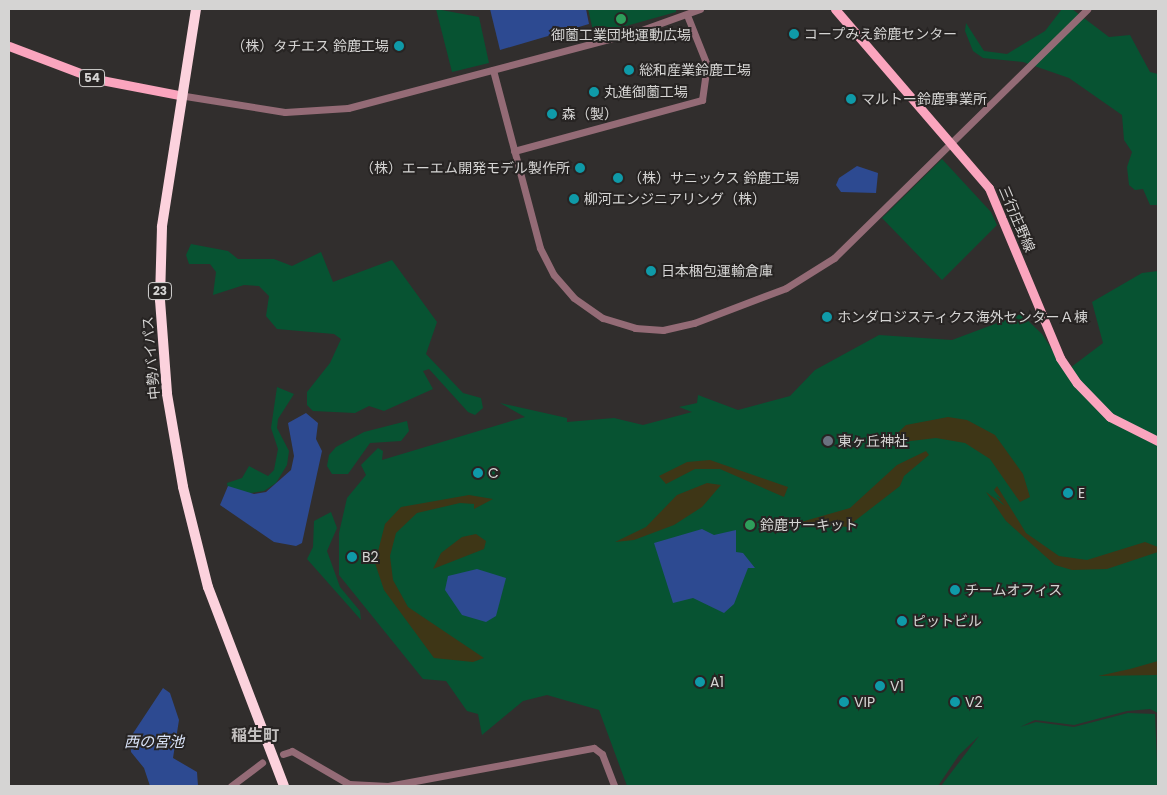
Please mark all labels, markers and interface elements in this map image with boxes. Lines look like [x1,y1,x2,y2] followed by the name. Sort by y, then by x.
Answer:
[615,13,627,25] marker: 御薗工業団地運動広場
[804,26,958,42] place label: コープみえ鈴鹿センター
[551,27,691,43] place label: 御薗工業団地運動広場
[788,28,800,40] marker: コープみえ鈴鹿センター
[231,38,389,54] place label: （株）タチエス 鈴鹿工場
[393,40,405,52] marker: （株）タチエス 鈴鹿工場
[639,62,751,78] place label: 総和産業鈴鹿工場
[623,64,635,76] marker: 総和産業鈴鹿工場
[78,68,106,88] road number: 54
[604,84,688,100] place label: 丸進御薗工場
[588,86,600,98] marker: 丸進御薗工場
[861,91,987,107] place label: マルトー鈴鹿事業所
[845,93,857,105] marker: マルトー鈴鹿事業所
[562,106,618,122] place label: 森（製）
[546,108,558,120] marker: 森（製）
[360,160,570,176] place label: （株）エーエム開発モデル製作所
[574,162,586,174] marker: （株）エーエム開発モデル製作所
[628,170,800,186] place label: （株）サニックス 鈴鹿工場
[612,172,624,184] marker: （株）サニックス 鈴鹿工場
[996,184,1038,254] street label: 三行庄野線
[584,191,766,207] place label: 柳河エンジニアリング（株）
[568,193,580,205] marker: 柳河エンジニアリング（株）
[661,263,773,279] place label: 日本梱包運輸倉庫
[645,265,657,277] marker: 日本梱包運輸倉庫
[148,282,172,300] road number: 23
[837,309,1089,325] place label: ホンダロジスティクス海外センターＡ棟
[821,311,833,323] marker: ホンダロジスティクス海外センターＡ棟
[139,315,163,401] street label: 中勢バイパス
[838,433,908,449] place label: 東ヶ丘神社
[822,435,834,447] marker: 東ヶ丘神社
[488,465,499,481] place label: C
[472,467,484,479] marker: C
[1078,485,1085,501] place label: E
[1062,487,1074,499] marker: E
[760,517,858,533] place label: 鈴鹿サーキット
[744,519,756,531] marker: 鈴鹿サーキット
[362,549,379,565] place label: B2
[346,551,358,563] marker: B2
[965,582,1063,598] place label: チームオフィス
[949,584,961,596] marker: チームオフィス
[912,613,982,629] place label: ピットビル
[896,615,908,627] marker: ピットビル
[710,674,724,690] place label: A1
[694,676,706,688] marker: A1
[890,678,904,694] place label: V1
[874,680,886,692] marker: V1
[854,694,875,710] place label: VIP
[965,694,983,710] place label: V2
[838,696,850,708] marker: VIP
[949,696,961,708] marker: V2
[231,726,279,746] district label: 稲生町
[124,733,184,751] water label: 西の宮池

